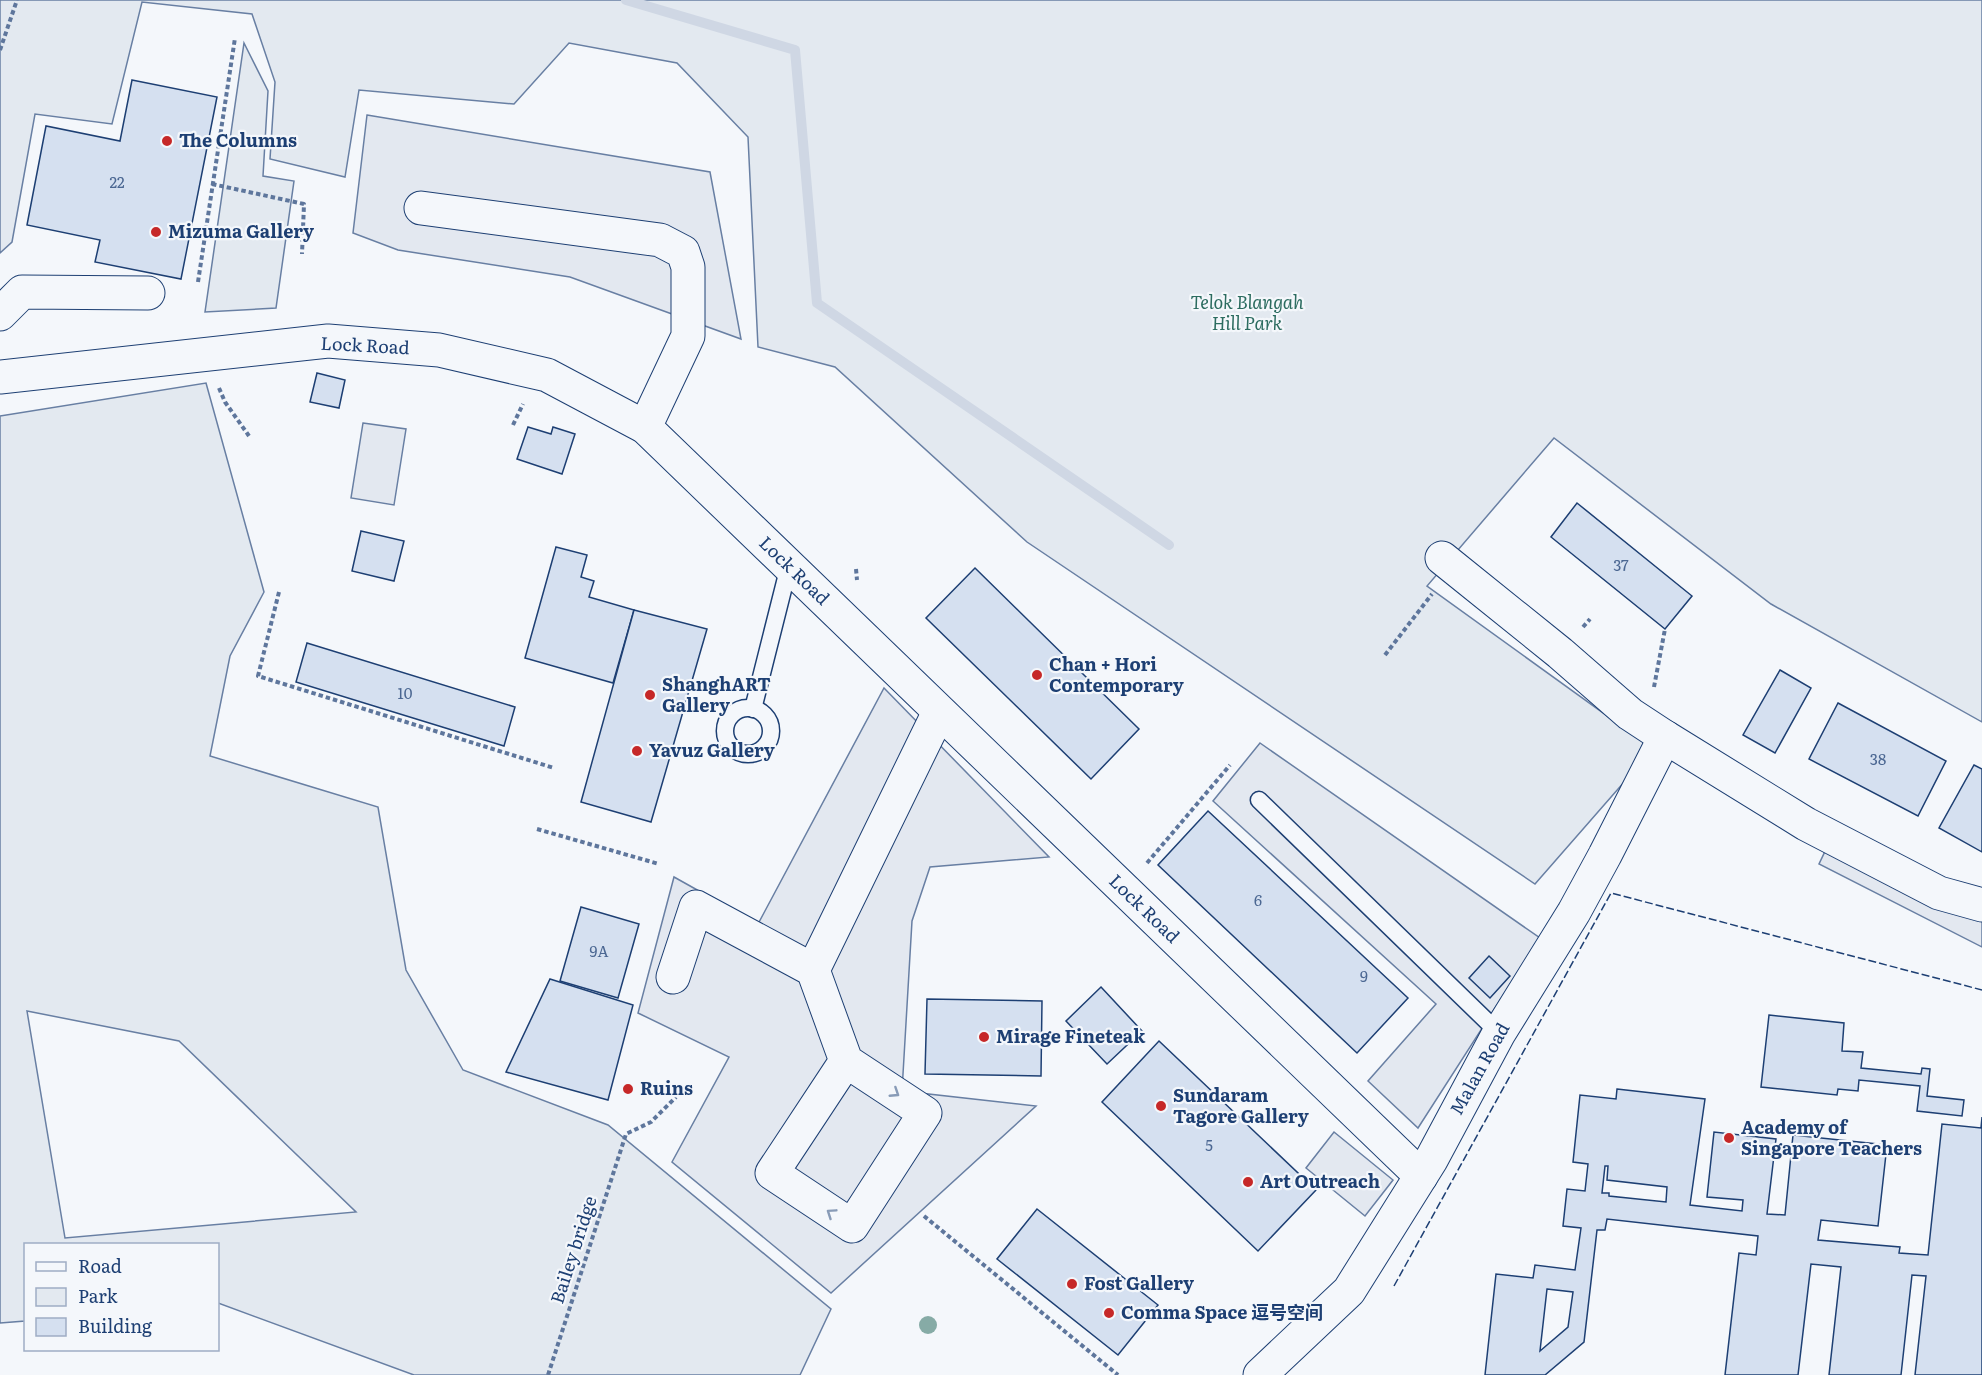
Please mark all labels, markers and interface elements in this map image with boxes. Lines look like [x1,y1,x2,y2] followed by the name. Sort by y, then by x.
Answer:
[179,126,297,153] place label: The Columns
[160,134,174,148] marker: The Columns
[109,170,125,193] house number: 22
[168,217,314,244] place label: Mizuma Gallery
[149,225,163,239] marker: Mizuma Gallery
[1190,288,1304,336] park label: Telok Blangah Hill Park
[320,329,410,360] street label: Lock Road
[754,529,836,611] street label: Lock Road
[1613,553,1629,576] house number: 37
[1049,650,1184,698] place label: Chan + Hori Contemporary
[1030,668,1044,682] marker: Chan + Hori Contemporary
[662,670,771,718] place label: ShanghART Gallery
[398,681,413,704] house number: 10
[643,688,657,702] marker: ShanghART Gallery
[649,736,775,763] place label: Yavuz Gallery
[630,744,644,758] marker: Yavuz Gallery
[1870,747,1886,770] house number: 38
[1104,867,1186,949] street label: Lock Road
[1254,888,1262,911] house number: 6
[590,939,608,962] house number: 9A
[1360,964,1368,987] house number: 9
[1442,1017,1515,1119] street label: Malan Road
[996,1022,1146,1049] place label: Mirage Fineteak
[977,1030,991,1044] marker: Mirage Fineteak
[640,1074,693,1101] place label: Ruins
[1173,1081,1309,1129] place label: Sundaram Tagore Gallery
[621,1082,635,1096] marker: Ruins
[888,1086,899,1097] one-way arrow
[1154,1099,1168,1113] marker: Sundaram Tagore Gallery
[1741,1113,1922,1161] place label: Academy of Singapore Teachers
[1722,1131,1736,1145] marker: Academy of Singapore Teachers
[1205,1133,1213,1156] house number: 5
[1260,1167,1380,1194] place label: Art Outreach
[1241,1175,1255,1189] marker: Art Outreach
[542,1192,603,1307] street label: Bailey bridge
[827,1208,837,1220] one-way arrow
[24,1243,219,1351] legend
[78,1252,122,1279] text: Road
[1084,1269,1194,1296] place label: Fost Gallery
[1065,1277,1079,1291] marker: Fost Gallery
[78,1282,119,1309] text: Park
[1121,1298,1323,1325] place label: Comma Space 逗号空间
[1102,1306,1116,1320] marker: Comma Space 逗号空间
[78,1312,153,1339] text: Building

